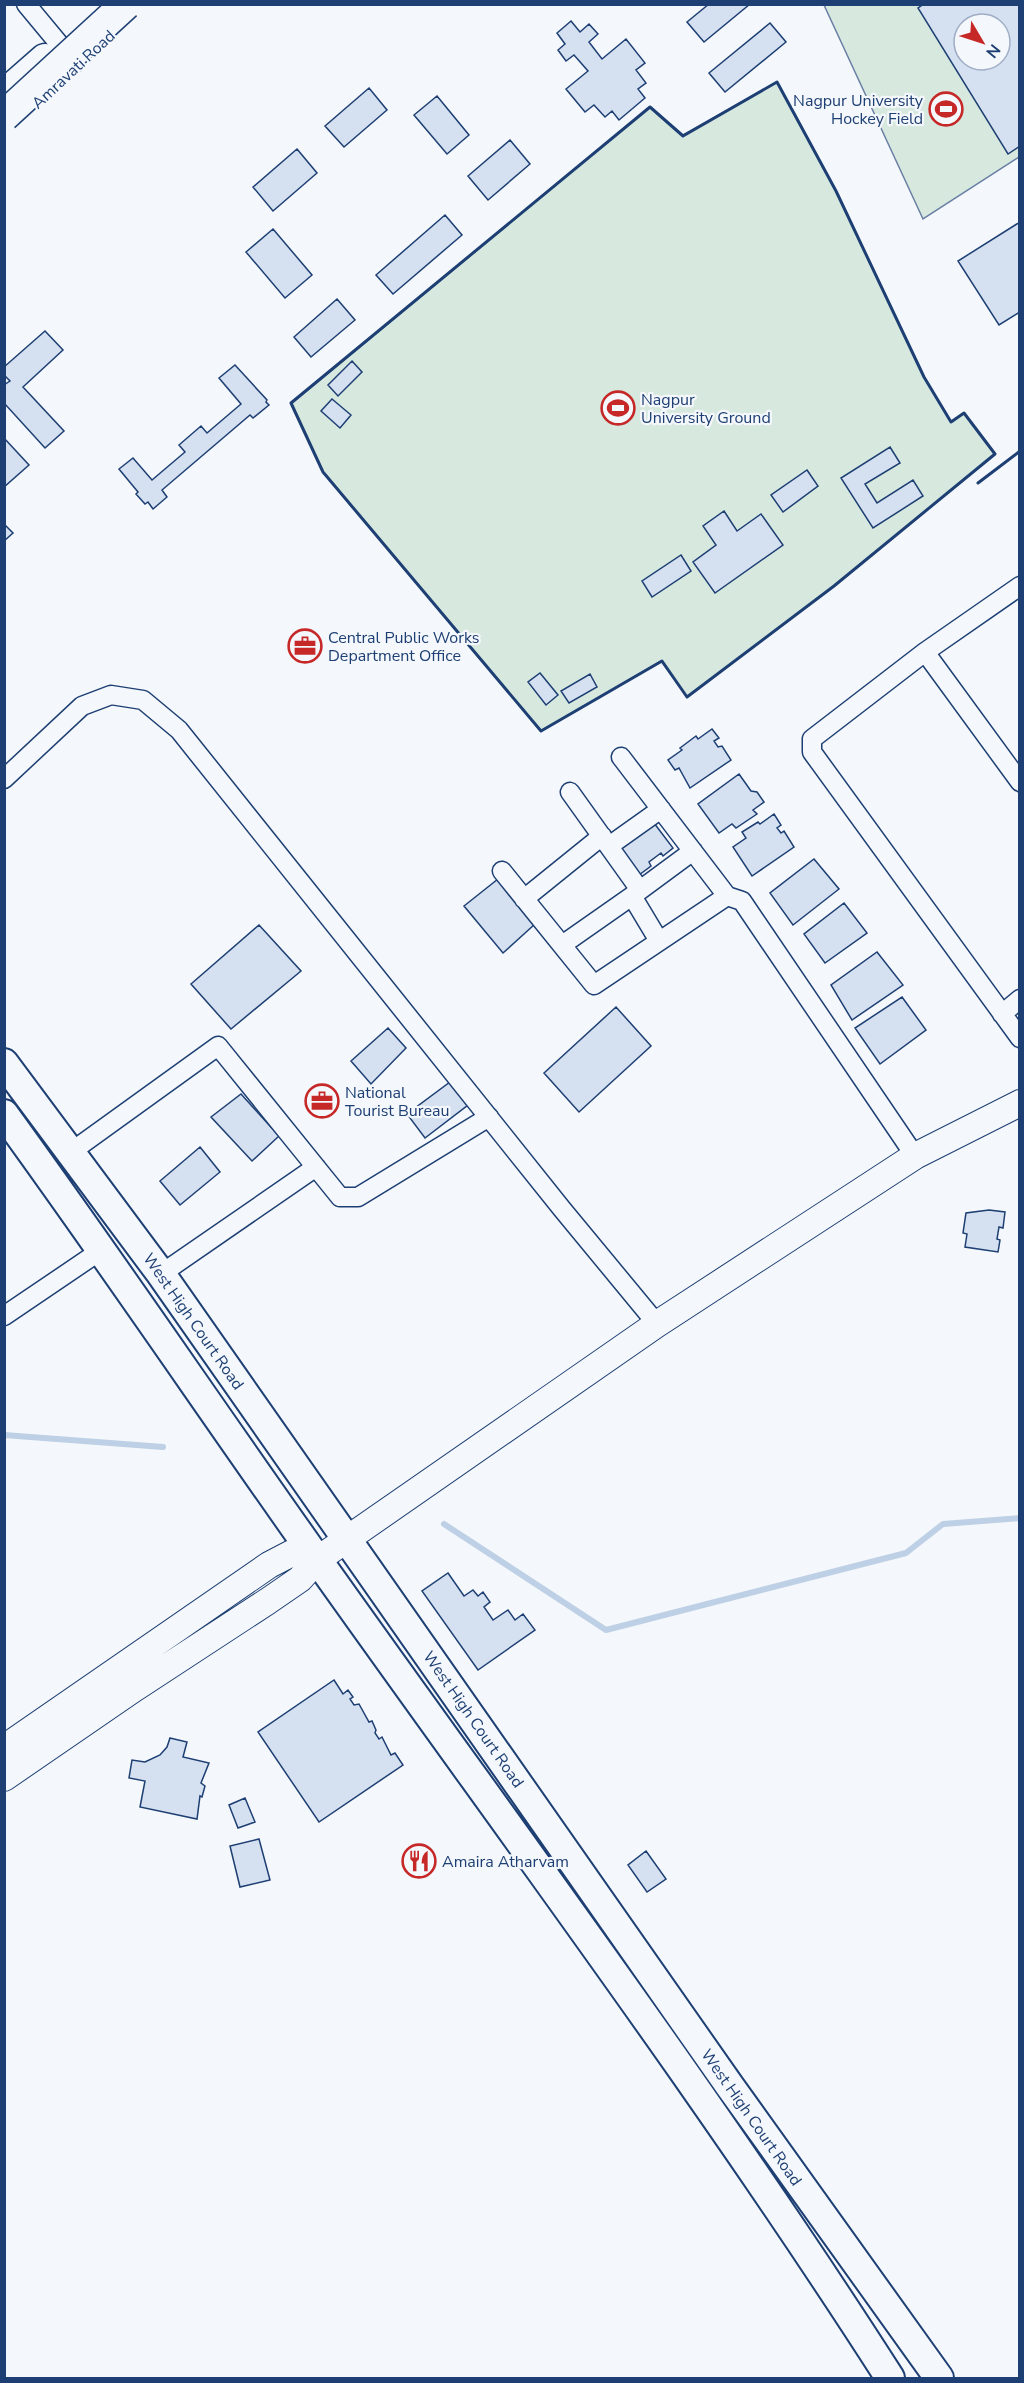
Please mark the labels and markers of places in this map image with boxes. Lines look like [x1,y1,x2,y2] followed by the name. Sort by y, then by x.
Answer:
[793,90,924,130] place label: Nagpur University Hockey Field
[928,91,964,127] sports icon: Nagpur University Hockey Field
[641,389,771,429] place label: Nagpur University Ground
[600,390,636,426] sports icon: Nagpur University Ground
[328,627,480,667] place label: Central Public Works Department Office
[287,628,323,664] office icon: Central Public Works Department Office
[345,1082,449,1122] place label: National Tourist Bureau
[304,1083,340,1119] office icon: National Tourist Bureau
[401,1843,437,1879] restaurant icon: Amaira Atharvam
[442,1851,569,1873] place label: Amaira Atharvam

